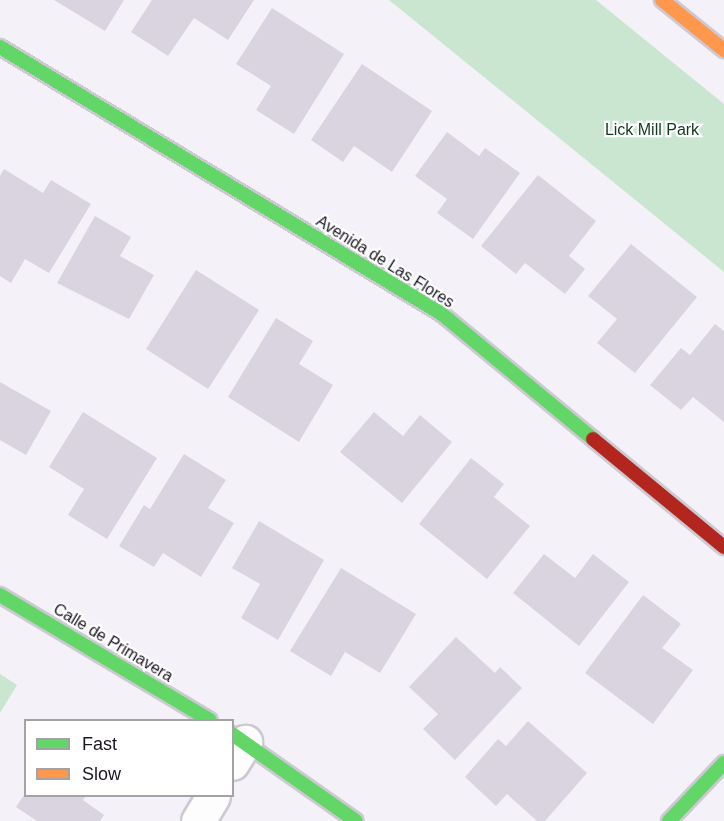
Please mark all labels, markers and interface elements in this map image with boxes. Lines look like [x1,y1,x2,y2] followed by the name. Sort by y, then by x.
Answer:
[605,120,699,140] park label: Lick Mill Park
[313,212,457,312] street label: Avenida de Las Flores
[50,600,176,686] street label: Calle de Primavera
[24,719,234,797] legend
[82,734,117,754] text: Fast
[82,764,121,784] text: Slow

